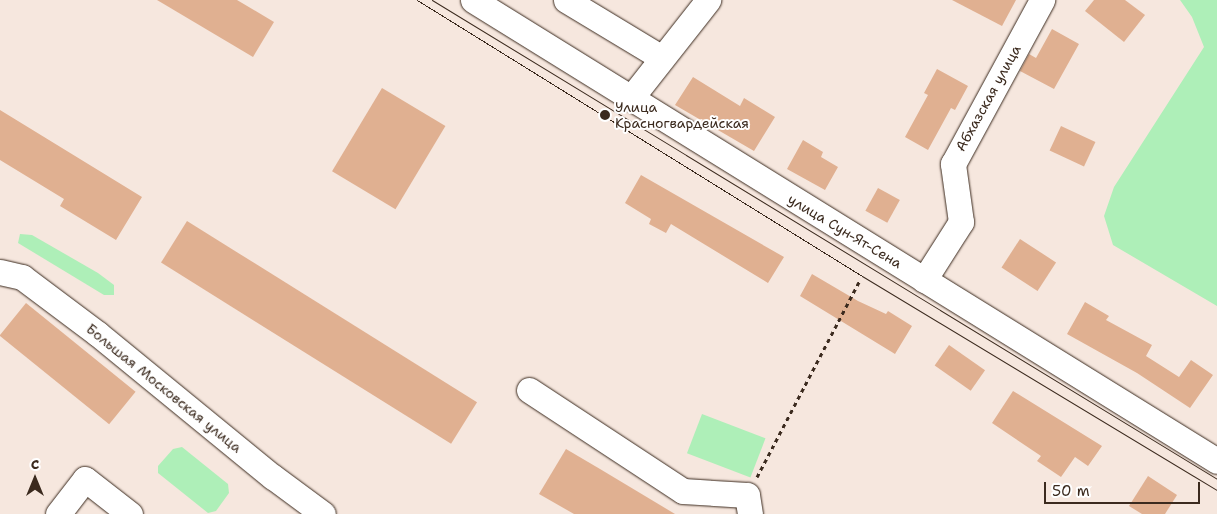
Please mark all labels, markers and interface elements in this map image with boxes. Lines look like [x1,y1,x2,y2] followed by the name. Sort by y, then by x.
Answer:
[952,42,1024,154] street label: Абхазская улица
[615,99,749,132] place label: Улица Красногвардейская
[599,109,611,121] marker: Улица Красногвардейская
[785,190,905,272] street label: улица Сун-Ят-Сена
[83,320,245,456] street label: Большая Московская улица
[10,454,60,504] north arrow
[31,455,39,473] text: С
[1047,472,1203,504] scale bar
[1052,481,1090,501] text: 50 m

